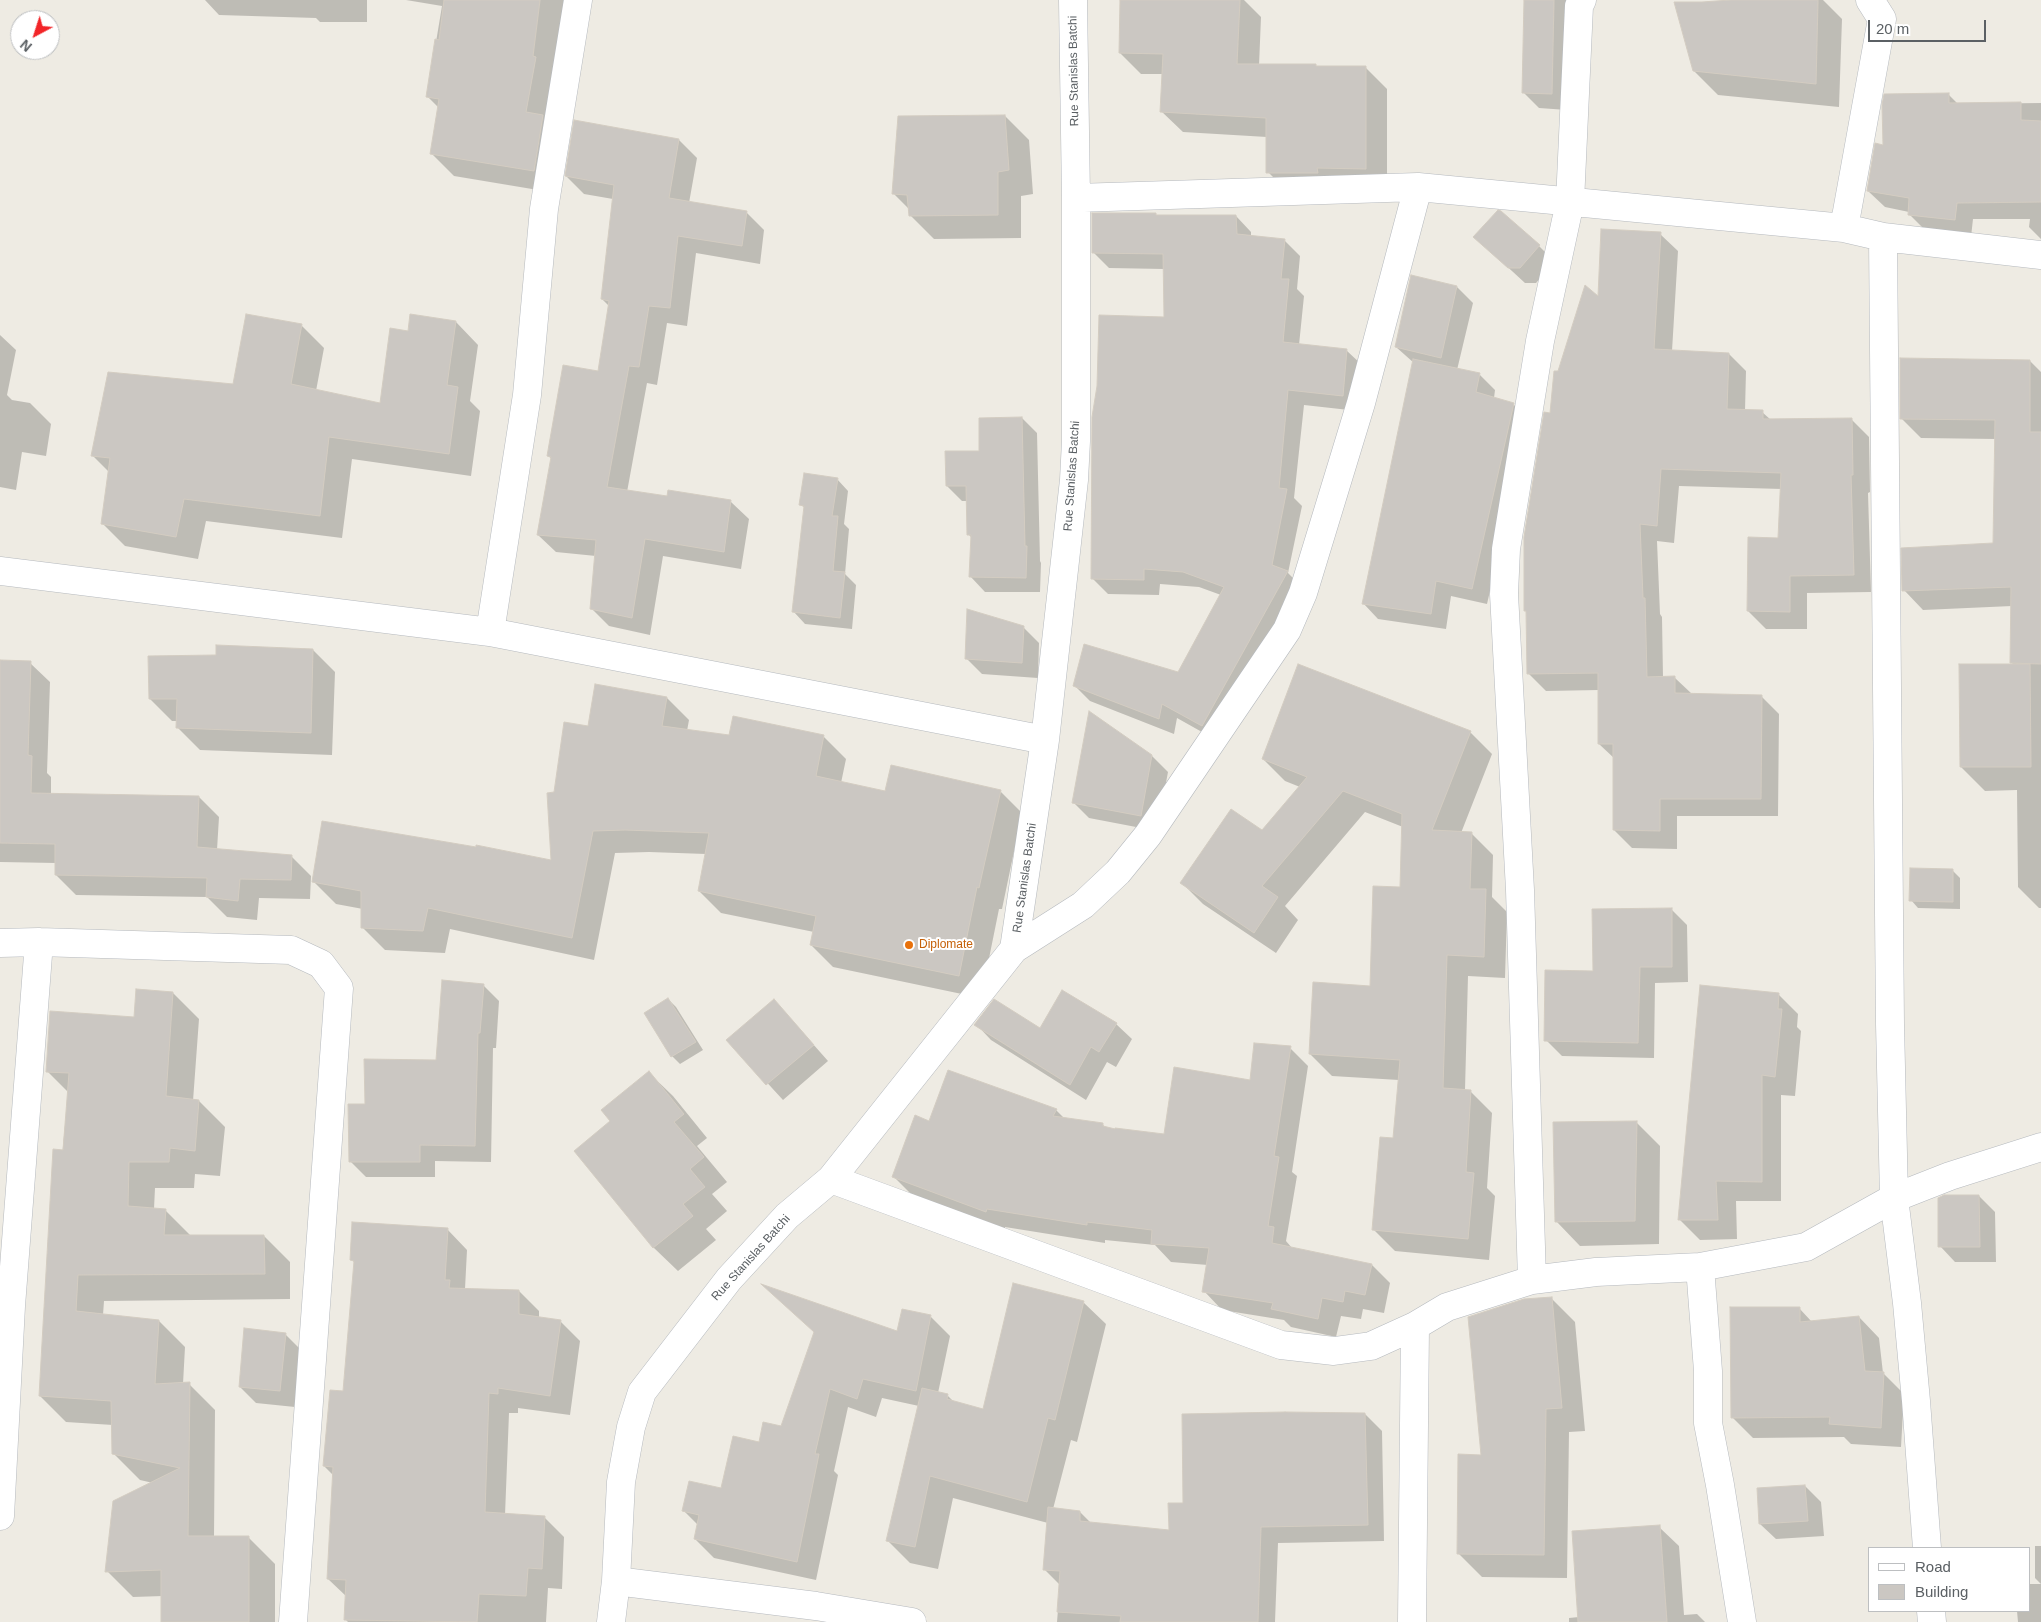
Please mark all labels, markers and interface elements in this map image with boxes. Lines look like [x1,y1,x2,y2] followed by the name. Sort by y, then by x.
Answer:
[10,10,60,60] north arrow
[1871,10,1988,42] scale bar
[1066,16,1082,126] street label: Rue Stanislas Batchi
[1876,20,1909,37] text: 20 m
[17,36,35,55] text: N
[1061,420,1083,532] street label: Rue Stanislas Batchi
[1010,822,1040,934] street label: Rue Stanislas Batchi
[919,938,973,952] place label: Diplomate
[903,939,915,951] marker: Diplomate
[709,1212,793,1304] street label: Rue Stanislas Batchi
[1868,1547,2031,1612] legend
[1915,1558,1951,1575] text: Road
[1915,1583,1968,1600] text: Building

